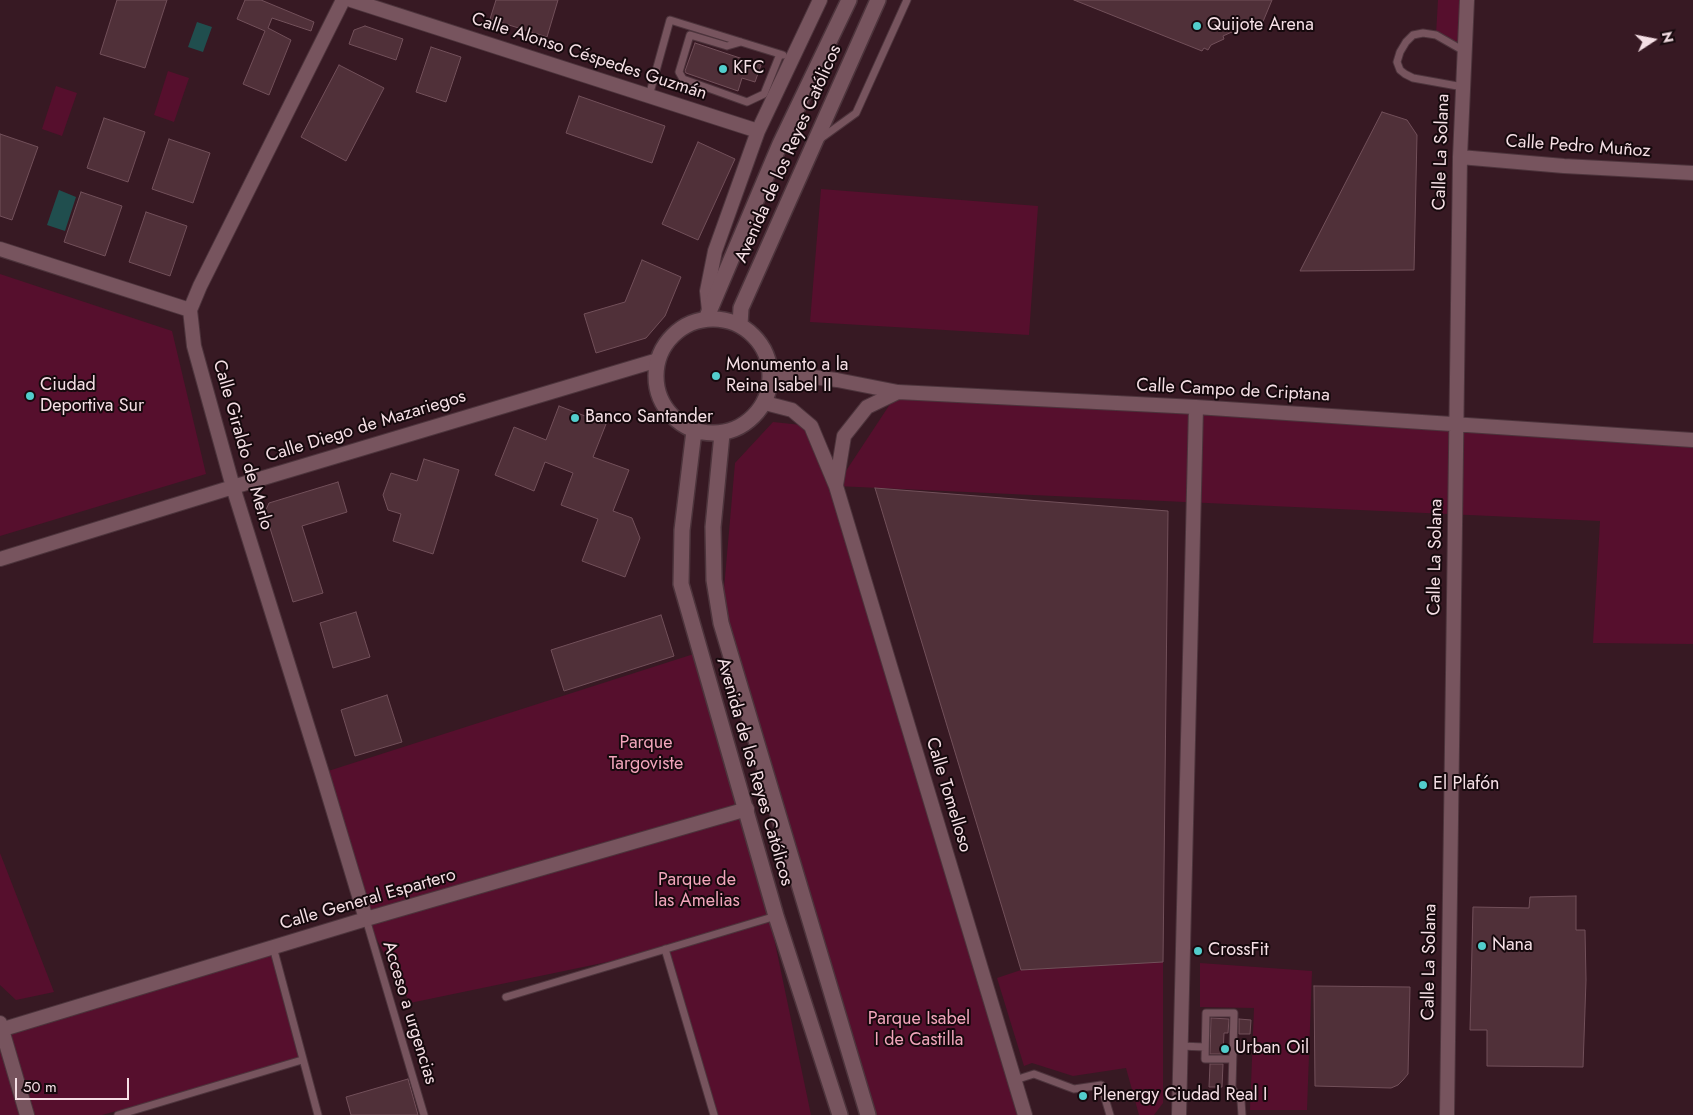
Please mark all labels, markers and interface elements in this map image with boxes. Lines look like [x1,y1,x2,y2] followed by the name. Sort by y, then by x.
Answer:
[469,9,709,105] street label: Calle Alonso Céspedes Guzmán
[1207,15,1314,37] place label: Quijote Arena
[1628,15,1678,65] north arrow
[1191,20,1203,32] marker: Quijote Arena
[1657,30,1679,45] text: N
[731,42,847,266] street label: Avenida de los Reyes Católicos
[733,58,764,80] place label: KFC
[717,63,729,75] marker: KFC
[1429,93,1455,211] street label: Calle La Solana
[1505,131,1651,163] street label: Calle Pedro Muñoz
[726,355,848,398] place label: Monumento a la Reina Isabel II
[207,357,277,533] street label: Calle Giraldo de Merlo
[710,370,722,382] marker: Monumento a la Reina Isabel II
[40,375,144,418] place label: Ciudad Deportiva Sur
[1136,375,1330,407] street label: Calle Campo de Criptana
[263,386,469,468] street label: Calle Diego de Mazariegos
[24,390,36,402] marker: Ciudad Deportiva Sur
[585,407,713,429] place label: Banco Santander
[569,412,581,424] marker: Banco Santander
[1424,498,1448,616] street label: Calle La Solana
[711,656,797,888] street label: Avenida de los Reyes Católicos
[609,733,683,776] park label: Parque Targoviste
[920,735,976,855] street label: Calle Tomelloso
[1433,774,1500,796] place label: El Plafón
[1417,779,1429,791] marker: El Plafón
[278,865,458,935] street label: Calle General Espartero
[654,870,740,912] park label: Parque de las Amelias
[1418,903,1442,1021] street label: Calle La Solana
[1492,935,1533,957] place label: Nana
[377,939,441,1087] street label: Acceso a urgencias
[1208,940,1269,962] place label: CrossFit
[1476,940,1488,952] marker: Nana
[1192,945,1204,957] marker: CrossFit
[868,1009,970,1052] park label: Parque Isabel I de Castilla
[1235,1038,1309,1060] place label: Urban Oil
[1219,1043,1231,1055] marker: Urban Oil
[18,1068,131,1100] scale bar
[23,1076,57,1098] text: 50 m
[1093,1085,1267,1107] place label: Plenergy Ciudad Real I
[1077,1090,1089,1102] marker: Plenergy Ciudad Real I

